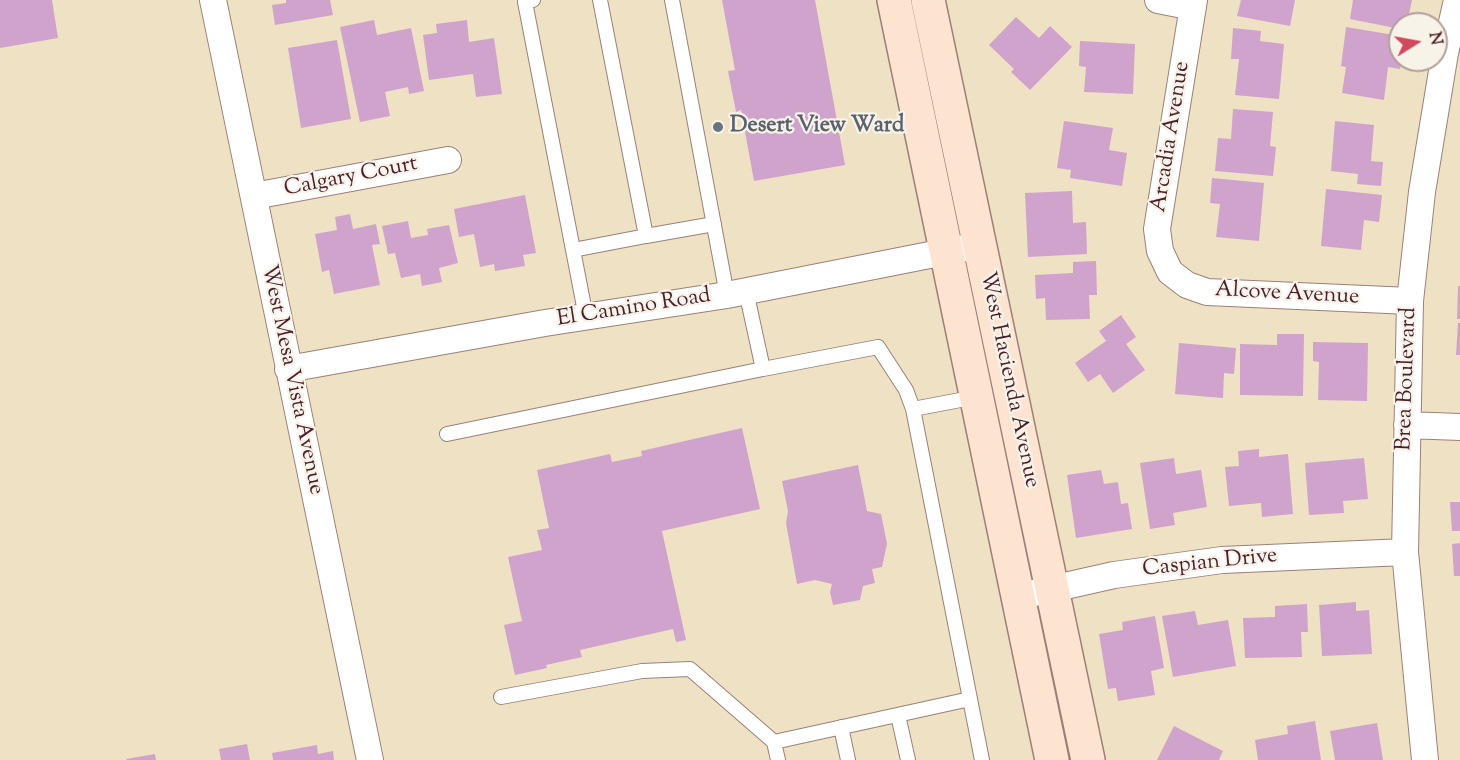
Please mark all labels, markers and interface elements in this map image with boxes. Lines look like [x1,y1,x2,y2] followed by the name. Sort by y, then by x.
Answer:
[1388,12,1448,72] north arrow
[1422,30,1447,47] text: N
[1147,60,1197,214] street label: Arcadia Avenue
[730,114,904,140] place label: Desert View Ward
[711,120,725,134] marker: Desert View Ward
[282,152,420,204] street label: Calgary Court
[254,263,328,497] street label: West Mesa Vista Avenue
[972,269,1044,491] street label: West Hacienda Avenue
[1214,278,1360,312] street label: Alcove Avenue
[555,284,713,334] street label: El Camino Road
[1392,307,1424,451] street label: Brea Boulevard
[1141,544,1279,584] street label: Caspian Drive

